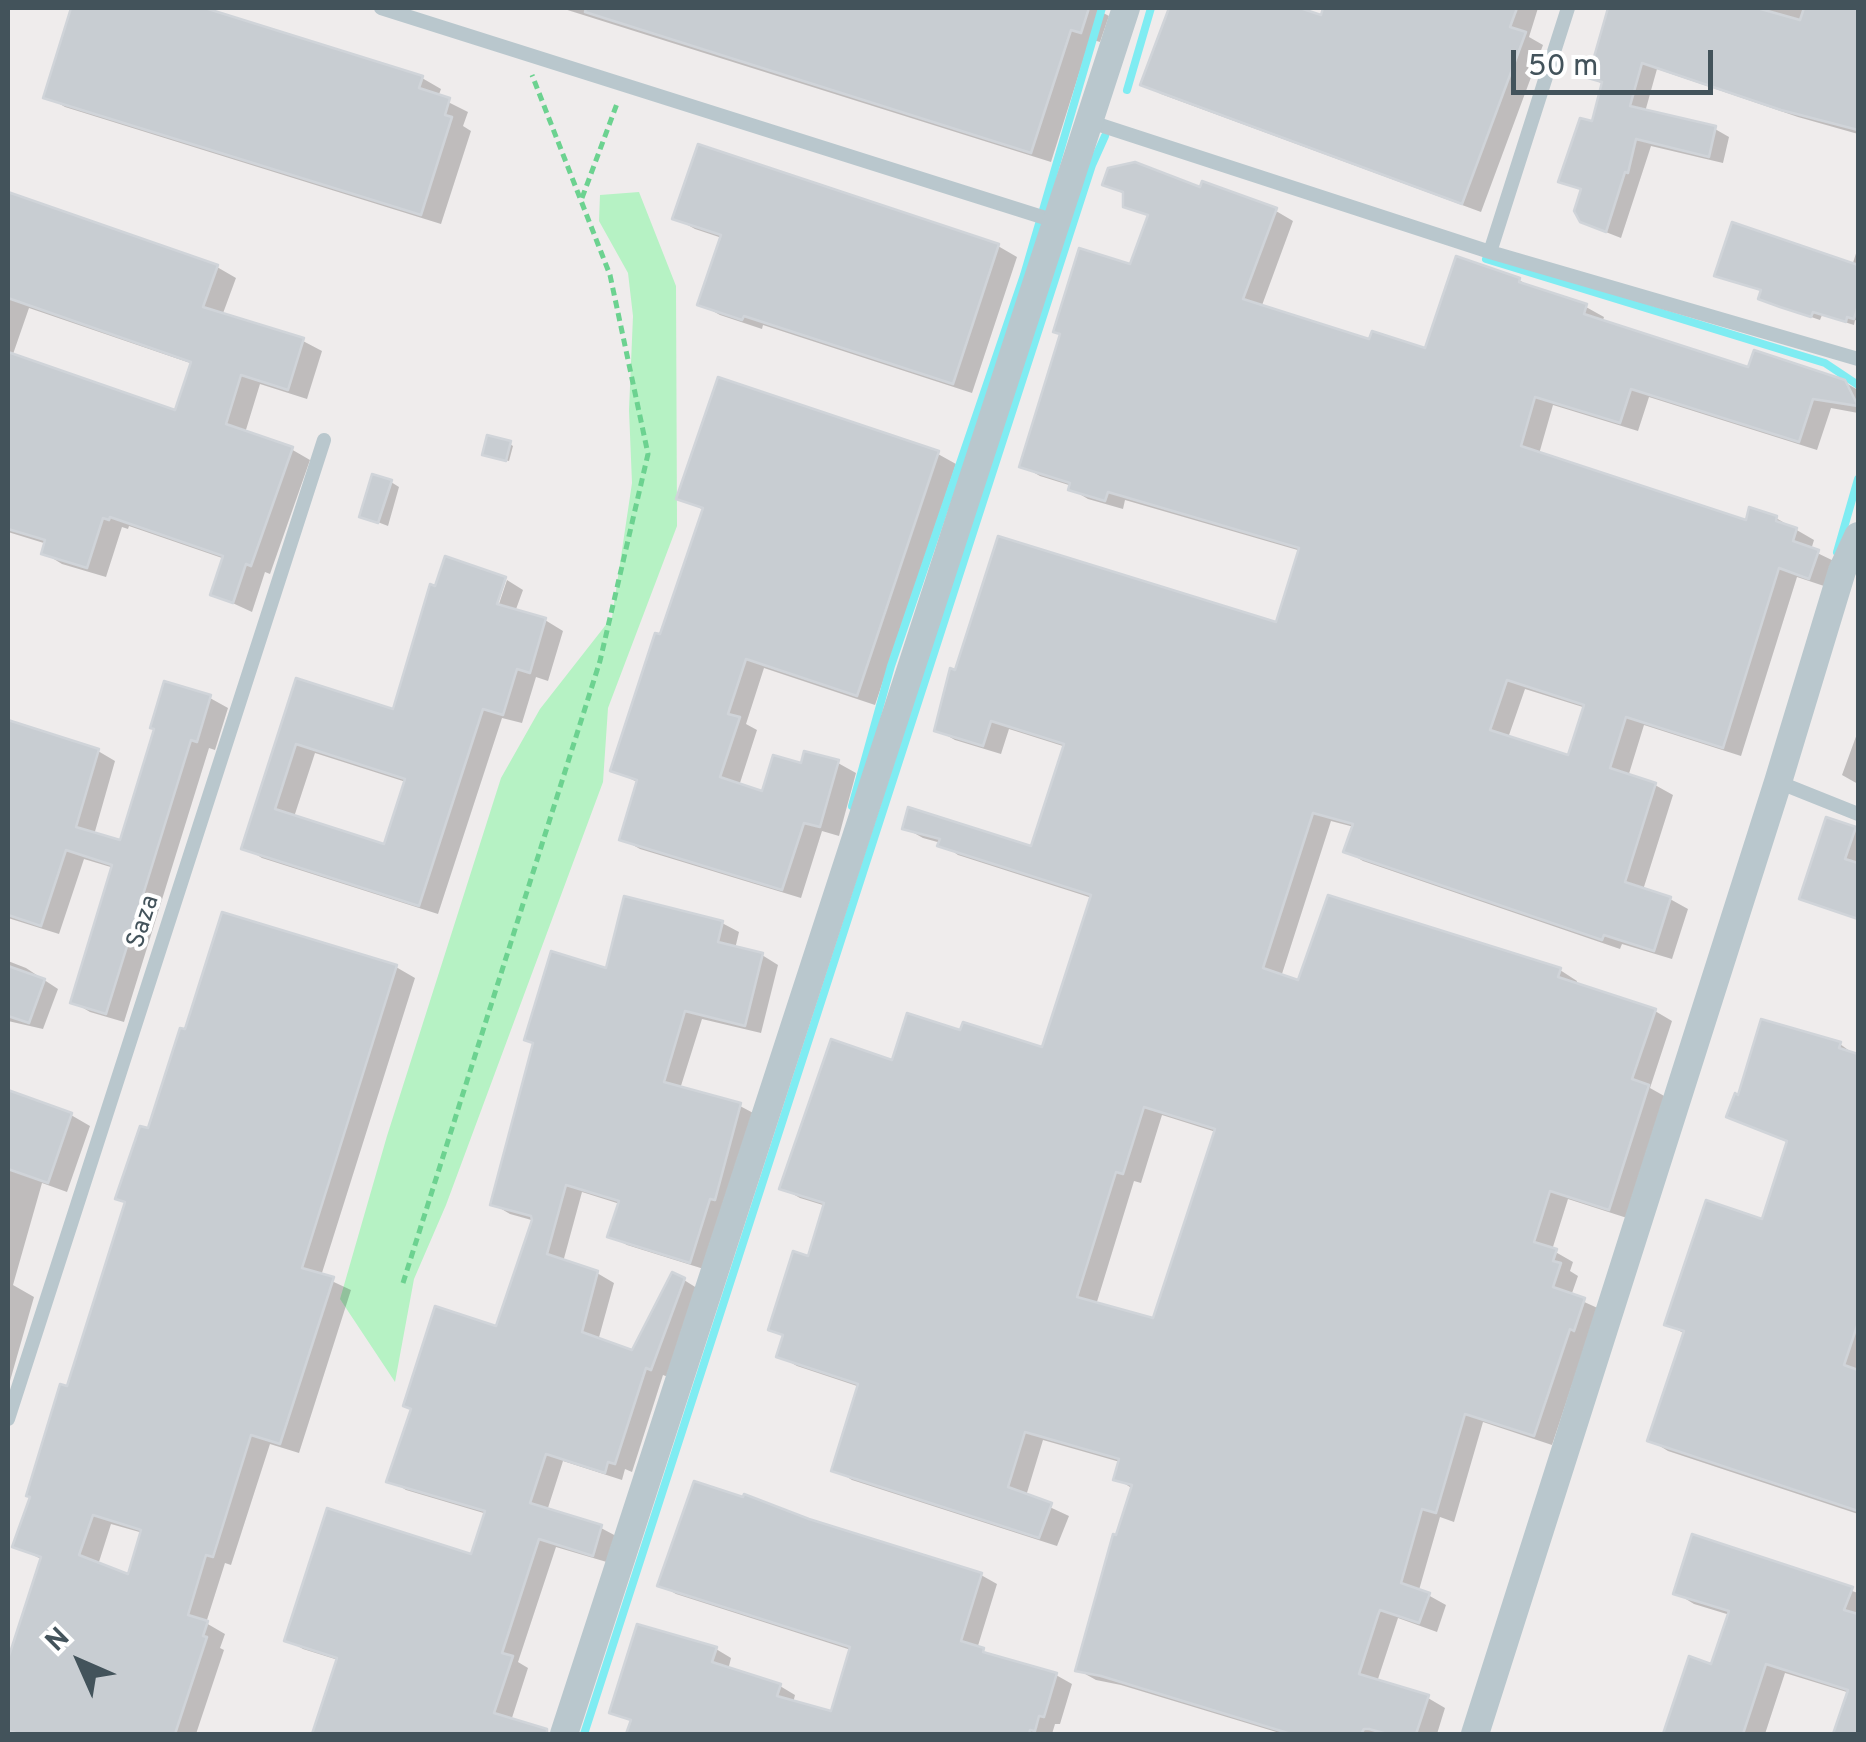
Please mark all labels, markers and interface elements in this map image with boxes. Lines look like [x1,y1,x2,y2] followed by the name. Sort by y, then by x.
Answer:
[1516,30,1718,92] scale bar
[1528,49,1598,86] text: 50 m
[122,892,168,952] street label: Saza
[30,1612,130,1712] north arrow
[39,1621,79,1661] text: N

